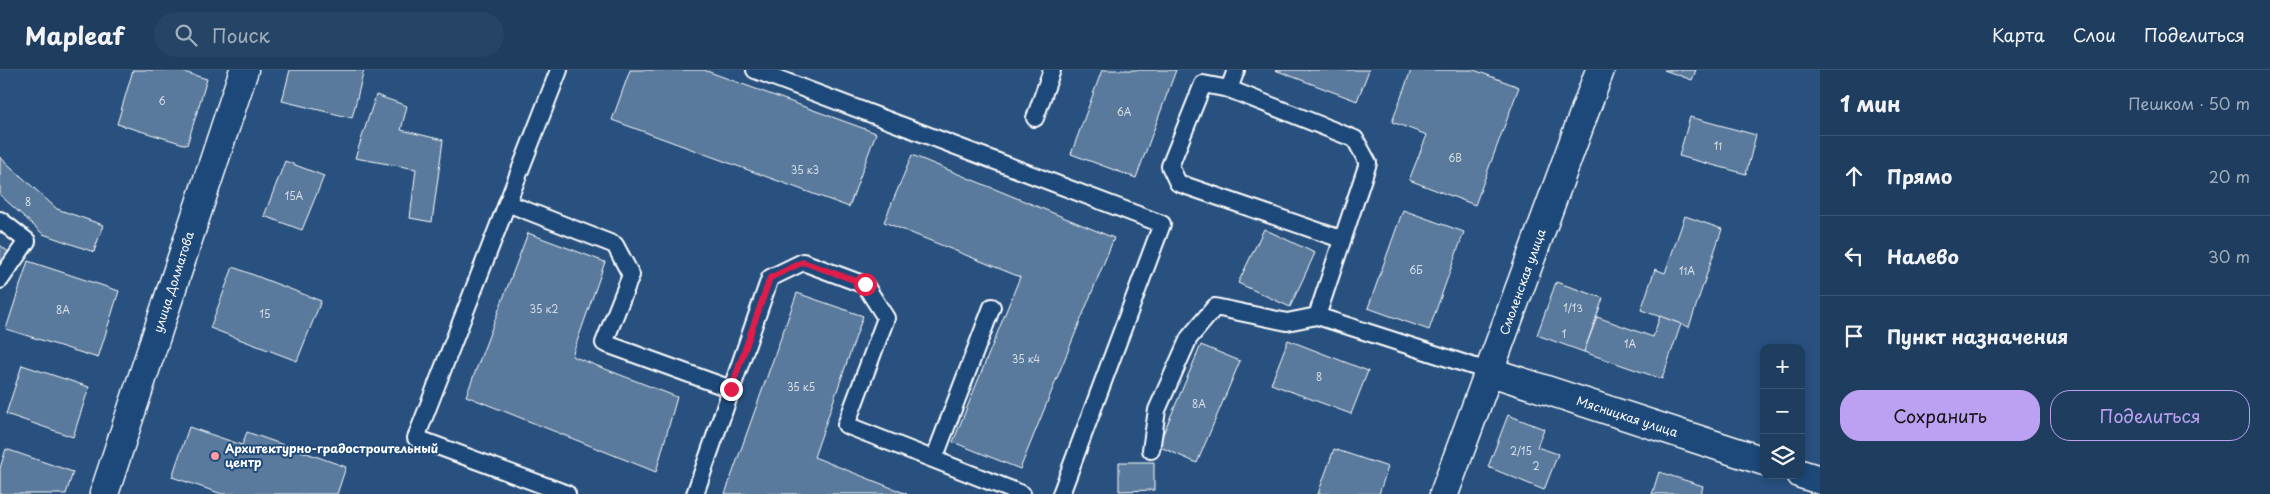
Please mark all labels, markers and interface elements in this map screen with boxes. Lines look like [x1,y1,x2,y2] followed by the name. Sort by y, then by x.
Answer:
[154,12,504,57] search box
[25,17,124,53] text: Mapleaf
[172,21,200,49] icon: search
[212,21,270,49] text: Поиск
[1992,21,2045,48] text: Карта
[2073,21,2116,48] text: Слои
[2144,21,2245,48] text: Поделиться
[1840,87,1901,119] text: 1 мин
[2128,91,2250,115] text: Пешком · 50 m
[158,93,166,108] house number: 6
[1117,104,1132,119] house number: 6А
[1714,138,1722,153] house number: 11
[1448,150,1462,165] house number: 6В
[791,162,819,177] house number: 35 к3
[1840,162,1868,190] icon: ahead
[1887,162,1952,190] text: Прямо
[2209,164,2250,188] text: 20 m
[285,188,304,203] house number: 15А
[25,194,31,209] house number: 8
[1494,226,1550,337] street label: Смоленская улица
[148,228,198,335] street label: улица Долматова
[1840,242,1868,270] icon: left
[1887,242,1959,270] text: Налево
[2208,244,2250,268] text: 30 m
[1409,262,1423,277] house number: 6Б
[1679,263,1695,278] house number: 11А
[854,273,877,296] route start
[1563,300,1583,315] house number: 1/13
[530,301,558,316] house number: 35 к2
[56,302,70,317] house number: 8А
[260,306,270,321] house number: 15
[1840,322,1868,350] icon: arrive
[1887,322,2068,350] text: Пункт назначения
[1562,326,1566,341] house number: 1
[1624,336,1636,351] house number: 1А
[1760,344,1805,479] map controls
[1760,344,1805,389] button: +
[1012,351,1041,366] house number: 35 к4
[1316,369,1322,384] house number: 8
[720,378,743,401] route end
[787,379,815,394] house number: 35 к5
[1760,389,1805,434] button: −
[1840,390,2040,441] button: Сохранить
[2050,390,2250,441] button: Поделиться
[1574,391,1681,441] street label: Мясницкая улица
[1192,396,1206,411] house number: 8А
[1760,434,1805,479] button: layers
[225,439,438,471] place label: Архитектурно-градостроительный центр
[1510,443,1532,458] house number: 2/15
[209,450,221,462] marker: Архитектурно-градостроительный центр
[1532,458,1540,473] house number: 2

